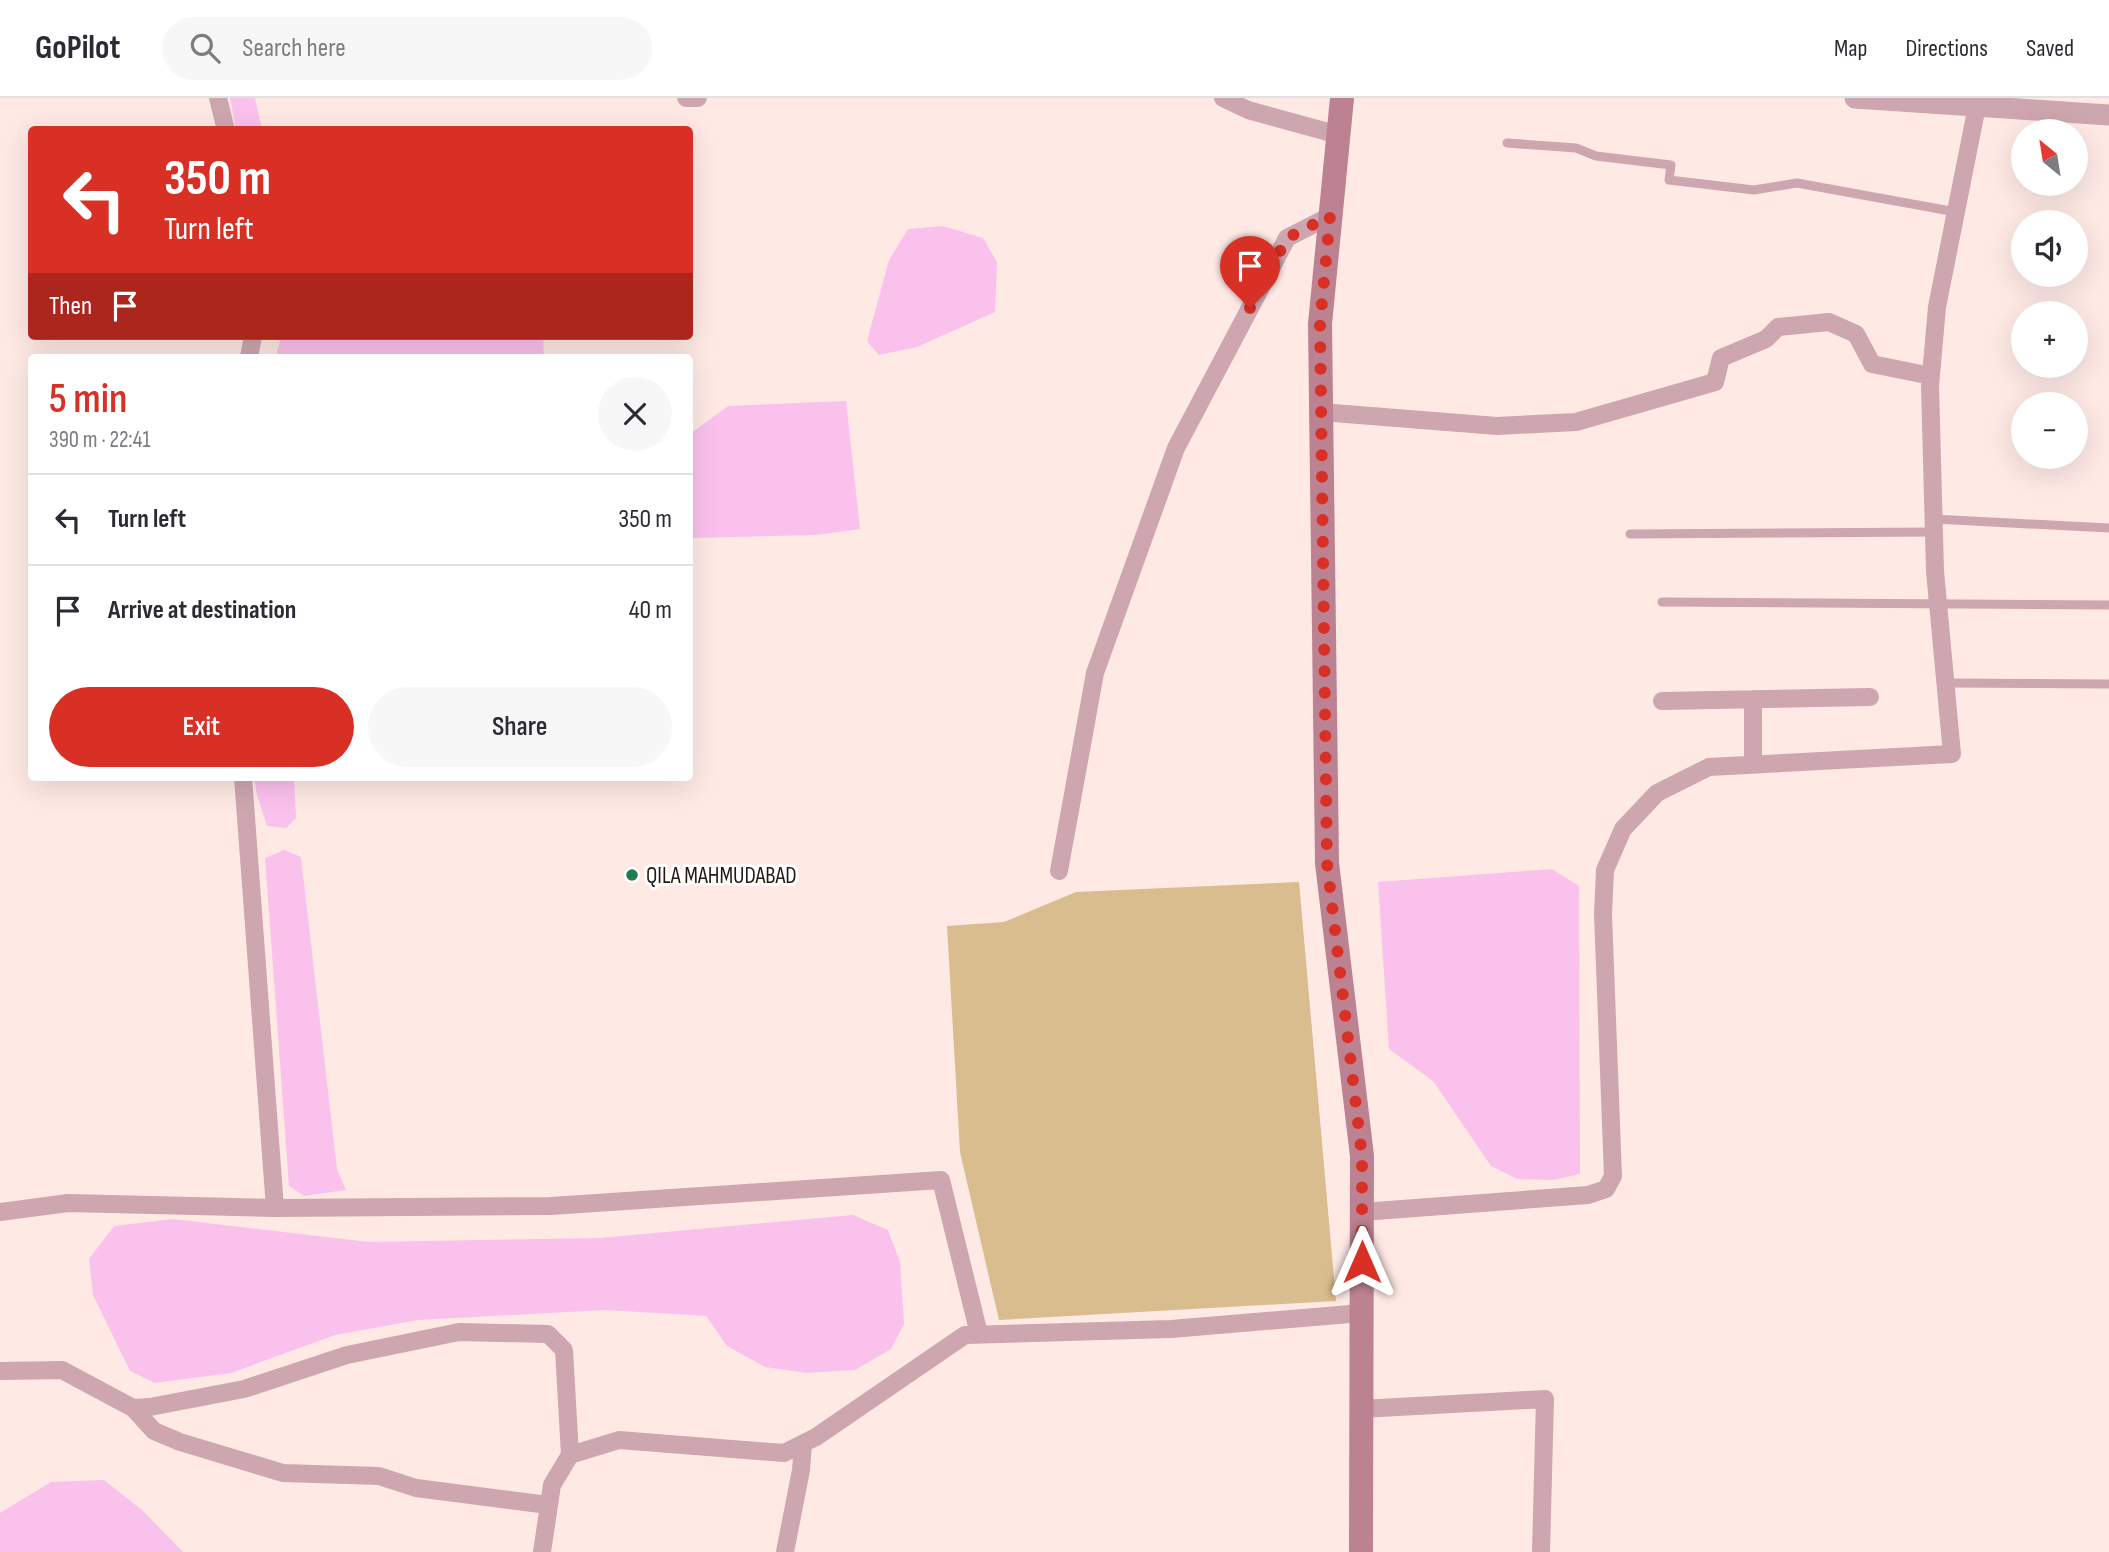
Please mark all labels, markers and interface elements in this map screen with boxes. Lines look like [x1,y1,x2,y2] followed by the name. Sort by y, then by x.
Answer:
[162,17,652,80] search box
[35,28,120,68] text: GoPilot
[186,29,224,67] icon: search
[242,33,346,64] text: Search here
[1834,34,1867,63] text: Map
[1905,34,1988,63] text: Directions
[2026,34,2074,63] text: Saved
[2011,119,2088,196] north arrow
[2011,119,2088,469] map controls
[164,150,271,209] text: 350 m
[49,154,140,245] icon: left
[164,210,254,249] text: Turn left
[2011,210,2088,287] button: sound
[1220,236,1280,308] pin
[1231,247,1269,285] icon: arrive
[106,287,144,325] icon: arrive
[49,291,92,322] text: Then
[2011,301,2088,378] button: +
[49,374,127,425] text: 5 min
[598,377,672,451] button: close
[2011,392,2088,469] button: −
[49,426,150,454] text: 390 m · 22:41
[49,501,87,539] icon: left
[108,504,186,535] text: Turn left
[618,504,672,535] text: 350 m
[49,592,87,630] icon: arrive
[108,595,296,626] text: Arrive at destination
[629,595,672,626] text: 40 m
[49,687,354,767] button: Exit
[368,687,672,767] button: Share
[646,862,797,890] place label: QILA MAHMUDABAD
[624,867,640,883] marker: QILA MAHMUDABAD
[1325,1225,1399,1299] position arrow

